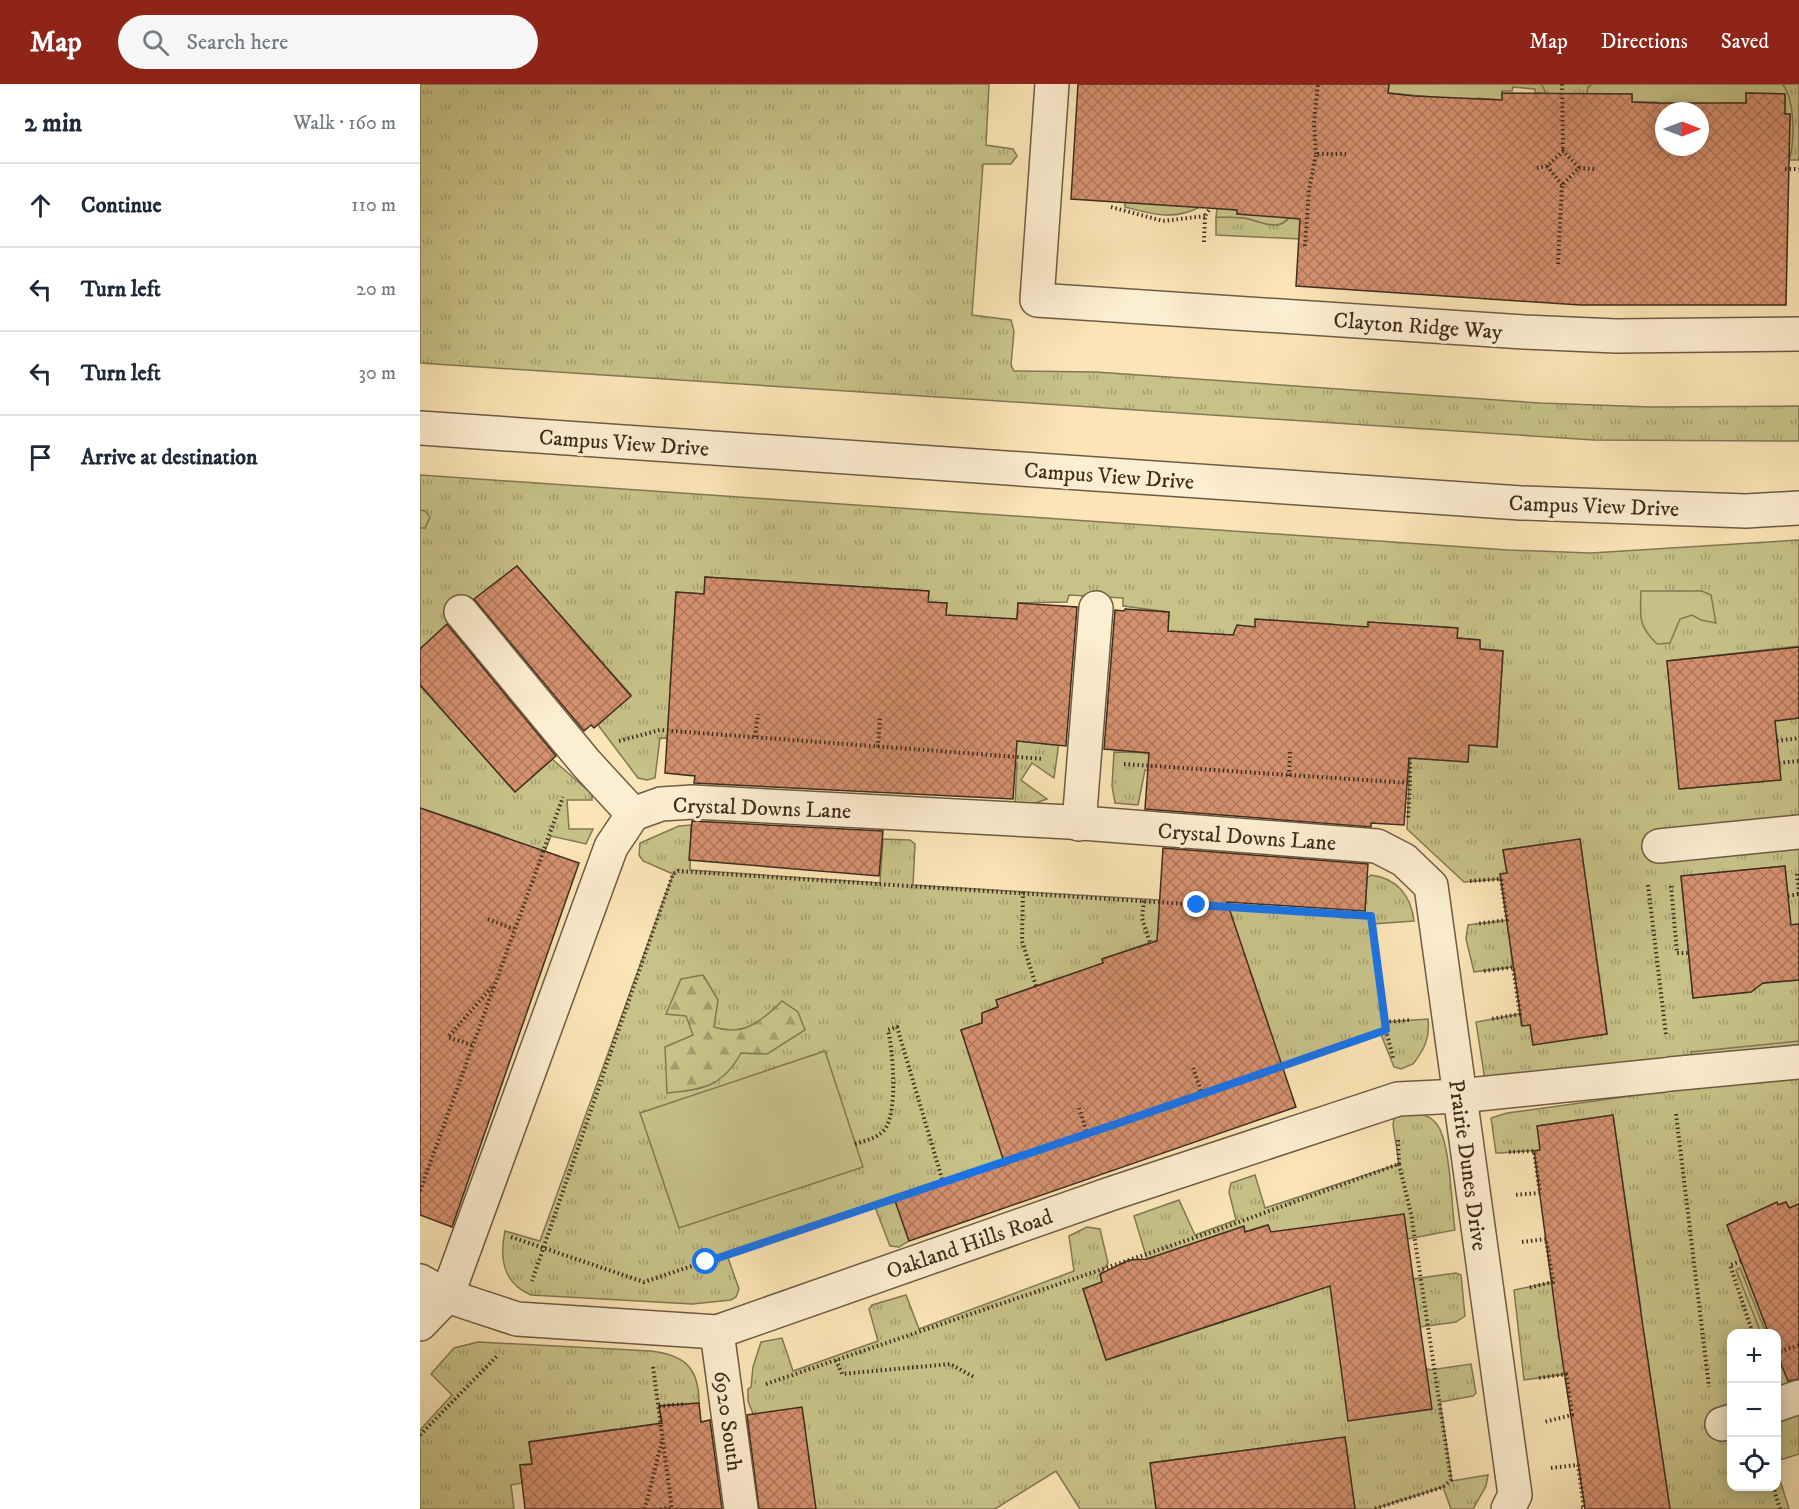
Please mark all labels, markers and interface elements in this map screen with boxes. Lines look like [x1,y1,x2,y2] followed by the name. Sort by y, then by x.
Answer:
[118,15,538,69] search box
[30,25,82,60] text: Map
[139,26,172,59] icon: search
[187,29,288,56] text: Search here
[1529,29,1568,55] text: Map
[1601,29,1688,55] text: Directions
[1721,29,1769,55] text: Saved
[1655,102,1709,156] north arrow
[24,107,82,140] text: 2 min
[293,111,396,136] text: Walk · 160 m
[24,189,57,222] icon: ahead
[81,192,162,219] text: Continue
[351,193,396,218] text: 110 m
[24,273,57,306] icon: left
[81,276,161,303] text: Turn left
[356,277,396,302] text: 20 m
[1333,307,1504,346] street label: Clayton Ridge Way
[24,357,57,390] icon: left
[81,360,161,387] text: Turn left
[358,361,396,386] text: 30 m
[538,424,710,463] street label: Campus View Drive
[24,441,57,474] icon: arrive
[81,444,258,471] text: Arrive at destination
[1023,457,1195,496] street label: Campus View Drive
[1508,490,1680,523] street label: Campus View Drive
[672,792,852,825] street label: Crystal Downs Lane
[1157,818,1337,857] street label: Crystal Downs Lane
[1183,891,1209,917] route end
[1442,1078,1493,1252] street label: Prairie Dunes Drive
[883,1203,1056,1285] street label: Oakland Hills Road
[692,1248,718,1274] route start
[1727,1329,1781,1491] map controls
[1727,1329,1781,1383] button: +
[707,1369,748,1474] street label: 6920 South
[1727,1383,1781,1437] button: −
[1727,1437,1781,1491] button: locate

